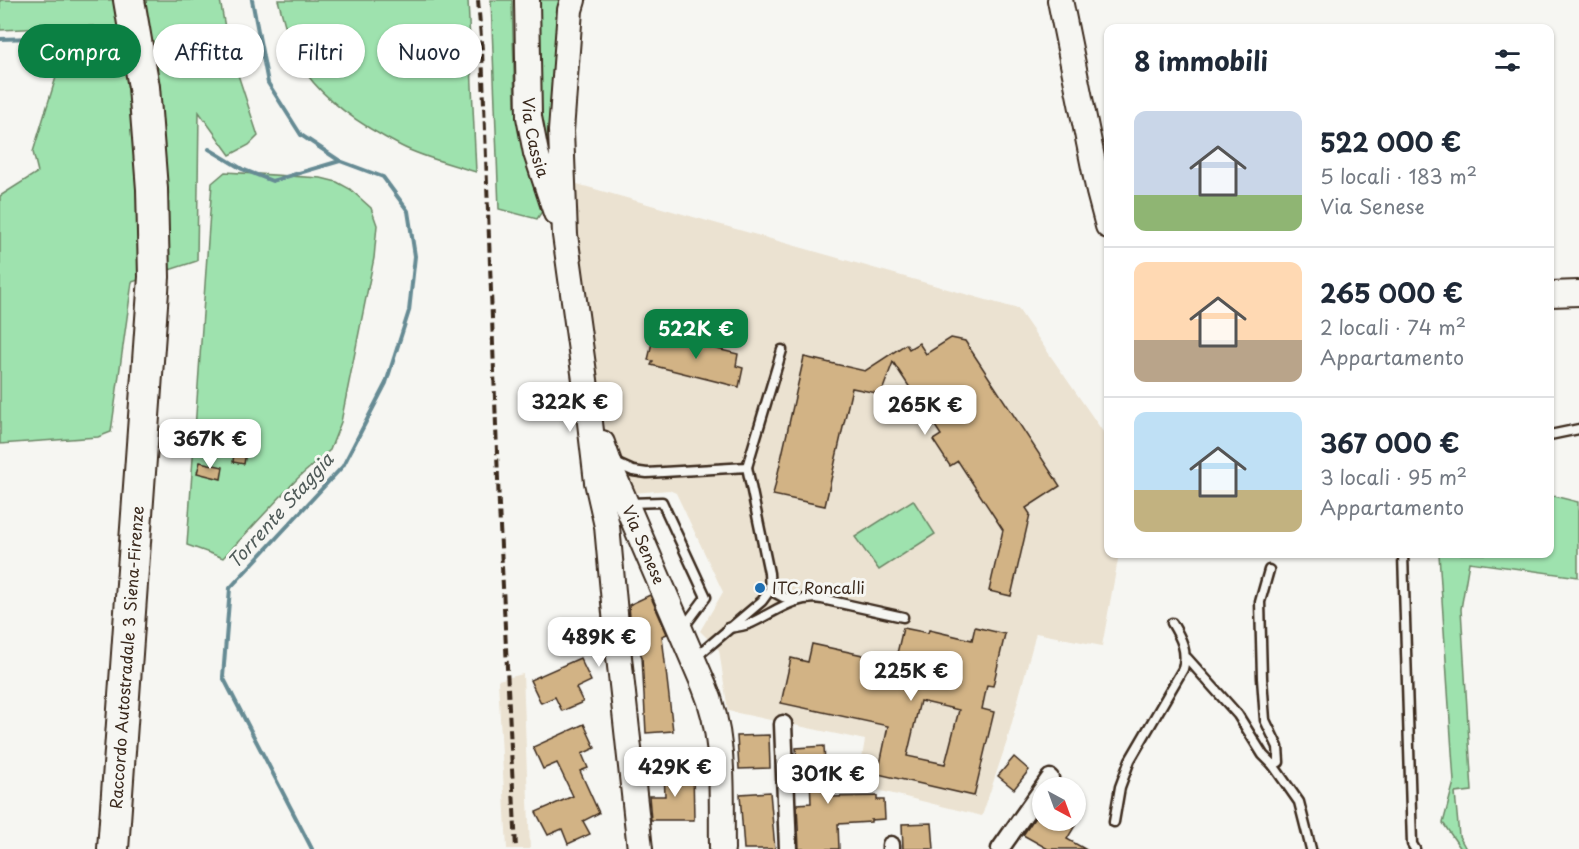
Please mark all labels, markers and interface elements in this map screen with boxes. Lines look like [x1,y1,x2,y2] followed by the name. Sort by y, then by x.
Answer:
[18,24,141,78] chip: Compra
[153,24,264,78] chip: Affitta
[276,24,365,78] chip: Filtri
[377,24,482,78] chip: Nuovo
[1134,41,1268,80] text: 8 immobili
[1491,44,1524,77] icon: filters
[517,97,556,181] street label: Via Cassia
[1320,122,1461,161] text: 522 000 €
[1182,135,1254,207] icon: home
[1320,161,1477,191] text: 5 locali · 183 m²
[1320,191,1425,221] text: Via Senese
[1320,273,1463,312] text: 265 000 €
[1182,286,1254,358] icon: home
[647,309,745,360] pin: 522K €
[1320,312,1466,342] text: 2 locali · 74 m²
[658,313,734,343] text: 522K €
[1320,342,1464,372] text: Appartamento
[521,382,619,433] pin: 322K €
[876,385,974,436] pin: 265K €
[532,386,608,416] text: 322K €
[887,389,963,419] text: 265K €
[161,419,259,470] pin: 367K €
[173,423,247,453] text: 367K €
[1320,423,1460,462] text: 367 000 €
[1182,436,1254,508] icon: home
[221,446,340,574] water label: Torrente Staggia
[1320,462,1467,492] text: 3 locali · 95 m²
[1320,492,1464,522] text: Appartamento
[617,501,672,588] street label: Via Senese
[103,505,149,810] street label: Raccordo Autostradale 3 Siena-Firenze
[772,575,865,599] place label: ITC Roncalli
[753,581,767,595] marker: ITC Roncalli
[550,617,648,668] pin: 489K €
[562,621,636,651] text: 489K €
[862,651,960,702] pin: 225K €
[874,655,948,685] text: 225K €
[626,747,724,798] pin: 429K €
[638,751,712,781] text: 429K €
[779,754,877,805] pin: 301K €
[791,758,865,788] text: 301K €
[1032,777,1086,831] north arrow
[1032,777,1086,831] map controls

